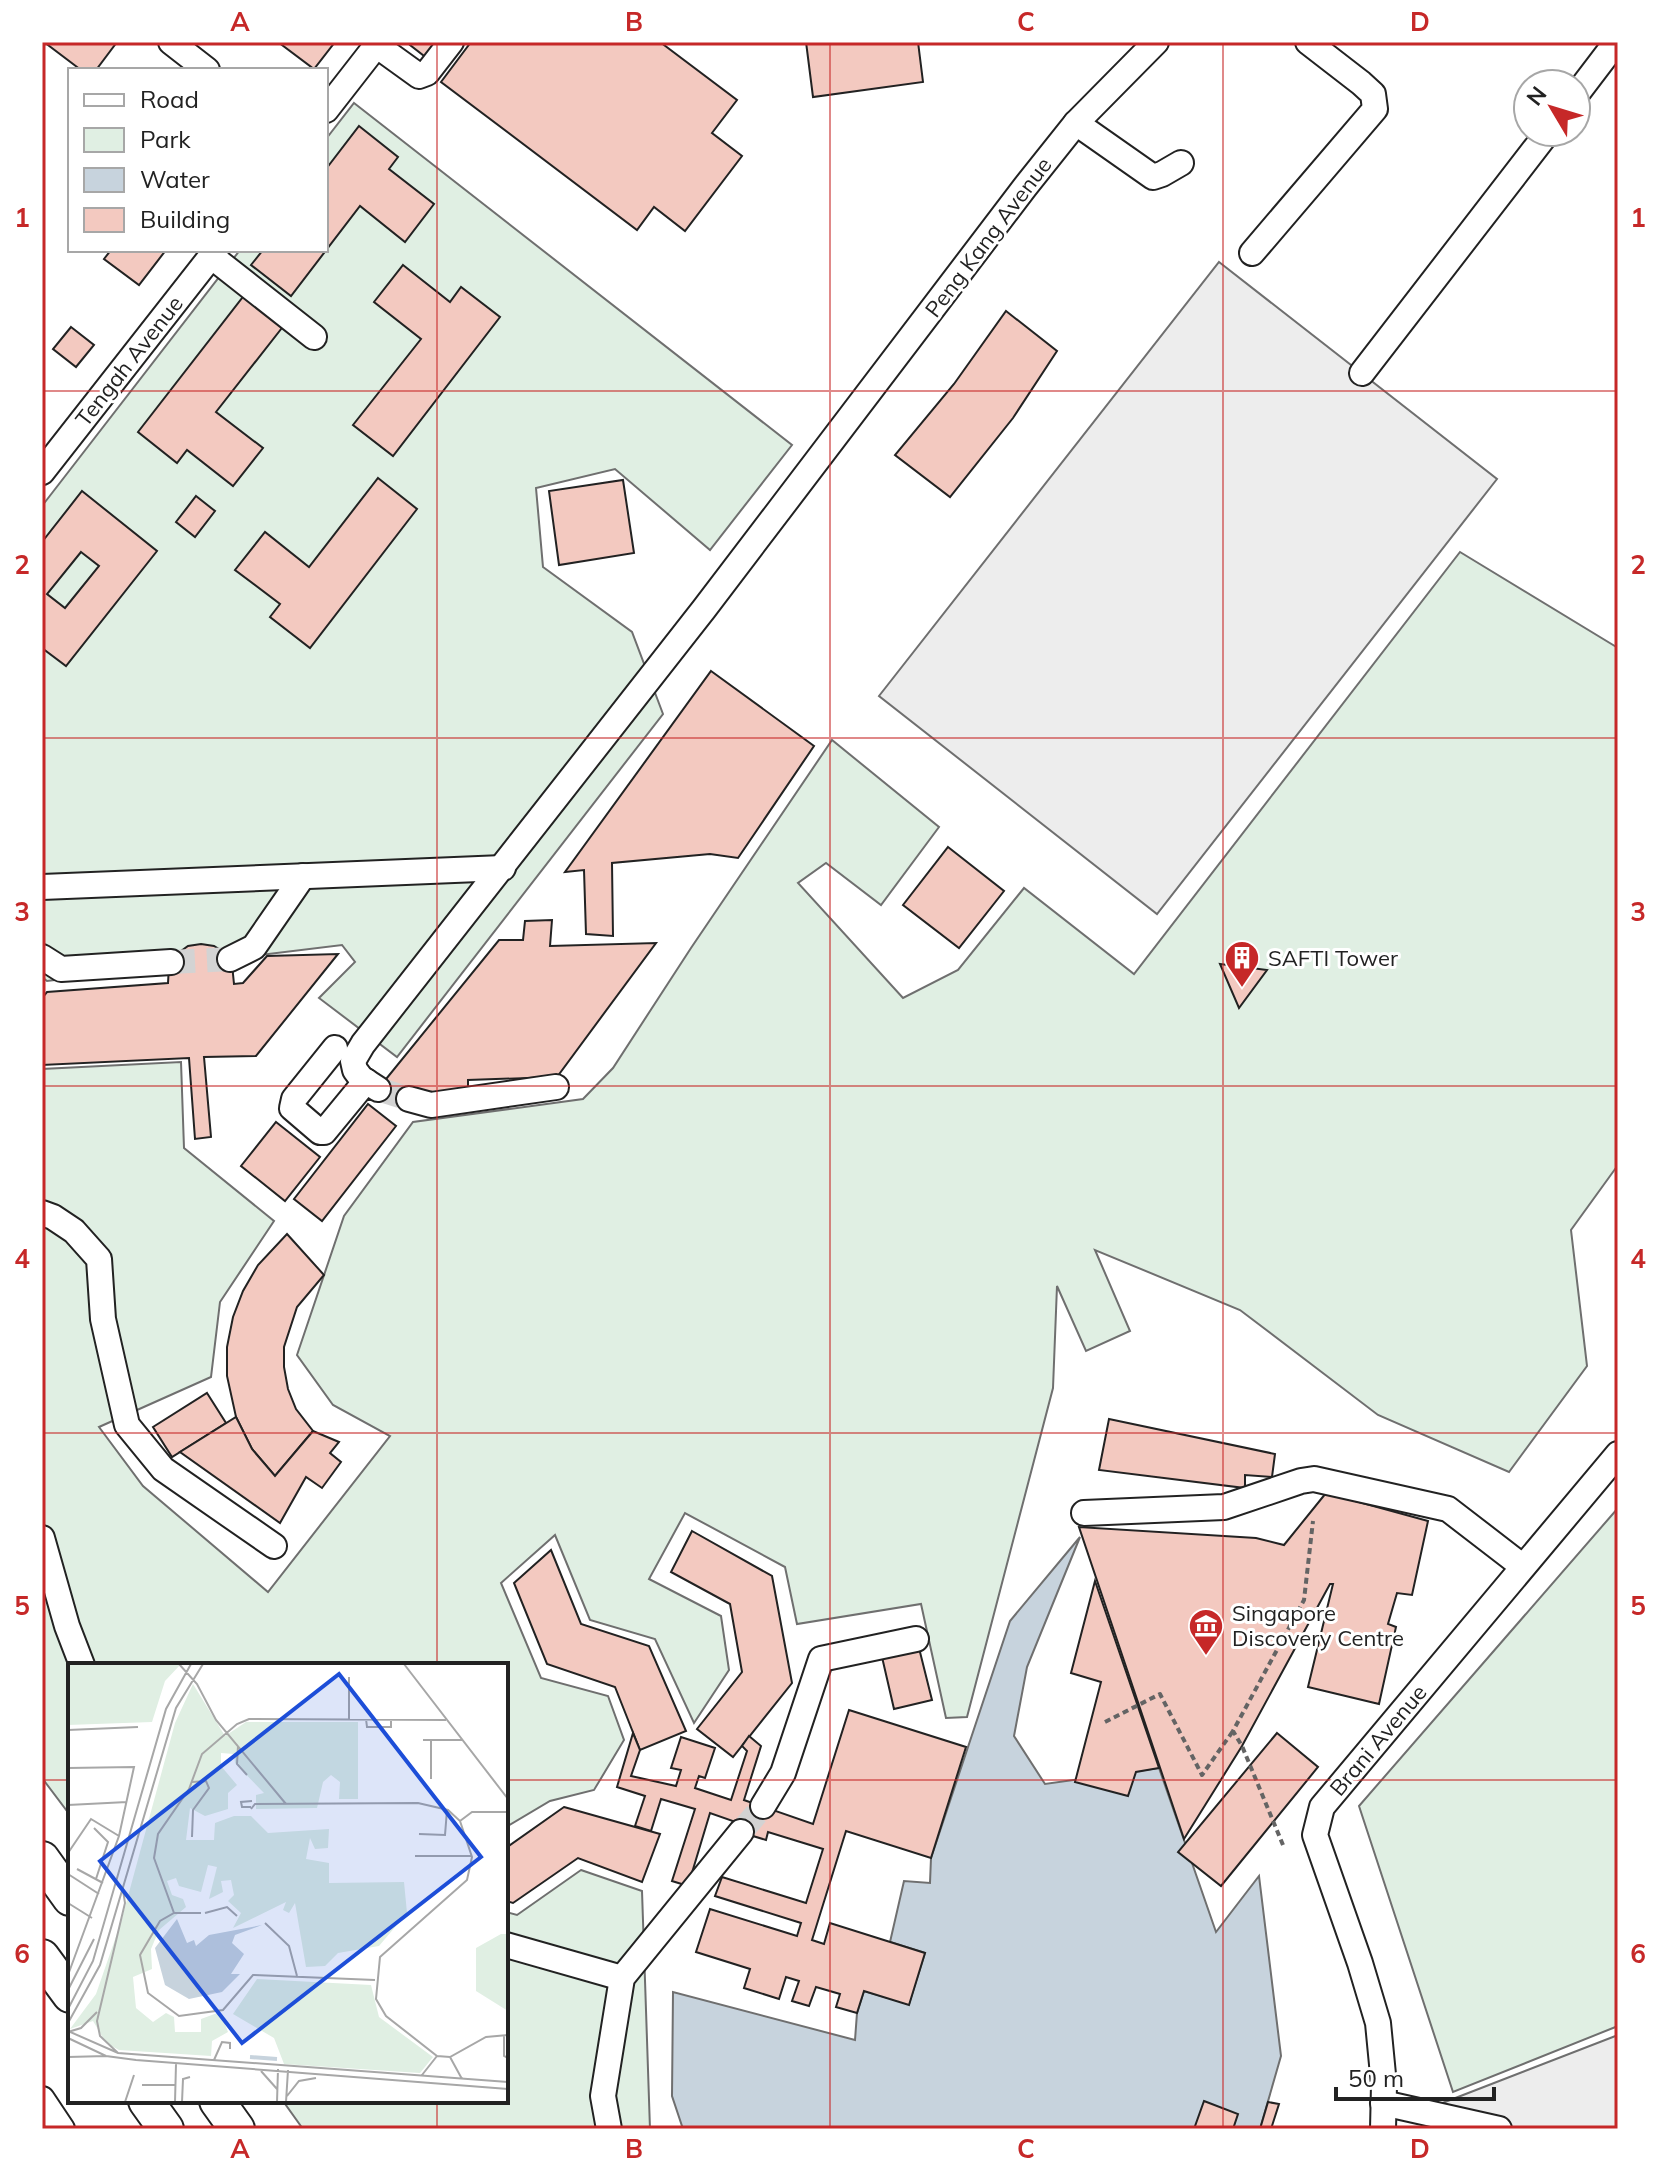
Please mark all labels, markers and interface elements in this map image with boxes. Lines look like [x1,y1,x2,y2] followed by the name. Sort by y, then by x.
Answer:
[230,5,250,38] text: A
[625,5,643,38] text: B
[1017,5,1035,38] text: C
[1410,5,1430,38] text: D
[68,68,328,252] legend
[1512,68,1592,148] north arrow
[1520,81,1552,111] text: N
[140,84,199,114] text: Road
[140,124,191,154] text: Park
[919,151,1057,323] street label: Peng Kang Avenue
[140,164,210,194] text: Water
[14,201,30,234] text: 1
[1630,201,1646,234] text: 1
[140,204,230,234] text: Building
[69,290,189,432] street label: Tengah Avenue
[14,548,30,581] text: 2
[1630,548,1646,581] text: 2
[14,895,30,928] text: 3
[1630,895,1646,928] text: 3
[1223,939,1261,989] building icon: SAFTI Tower
[1268,944,1398,972] place label: SAFTI Tower
[14,1242,30,1275] text: 4
[1630,1242,1646,1275] text: 4
[14,1589,30,1622] text: 5
[1630,1589,1646,1622] text: 5
[1232,1599,1404,1652] place label: Singapore Discovery Centre
[1187,1607,1225,1657] museum icon: Singapore Discovery Centre
[68,1663,508,2103] inset map
[1323,1679,1433,1801] street label: Brani Avenue
[14,1937,30,1970] text: 6
[1630,1937,1646,1970] text: 6
[1336,2051,1494,2101] scale bar
[1348,2063,1404,2093] text: 50 m
[230,2132,250,2165] text: A
[625,2132,643,2165] text: B
[1017,2132,1035,2165] text: C
[1410,2132,1430,2165] text: D

